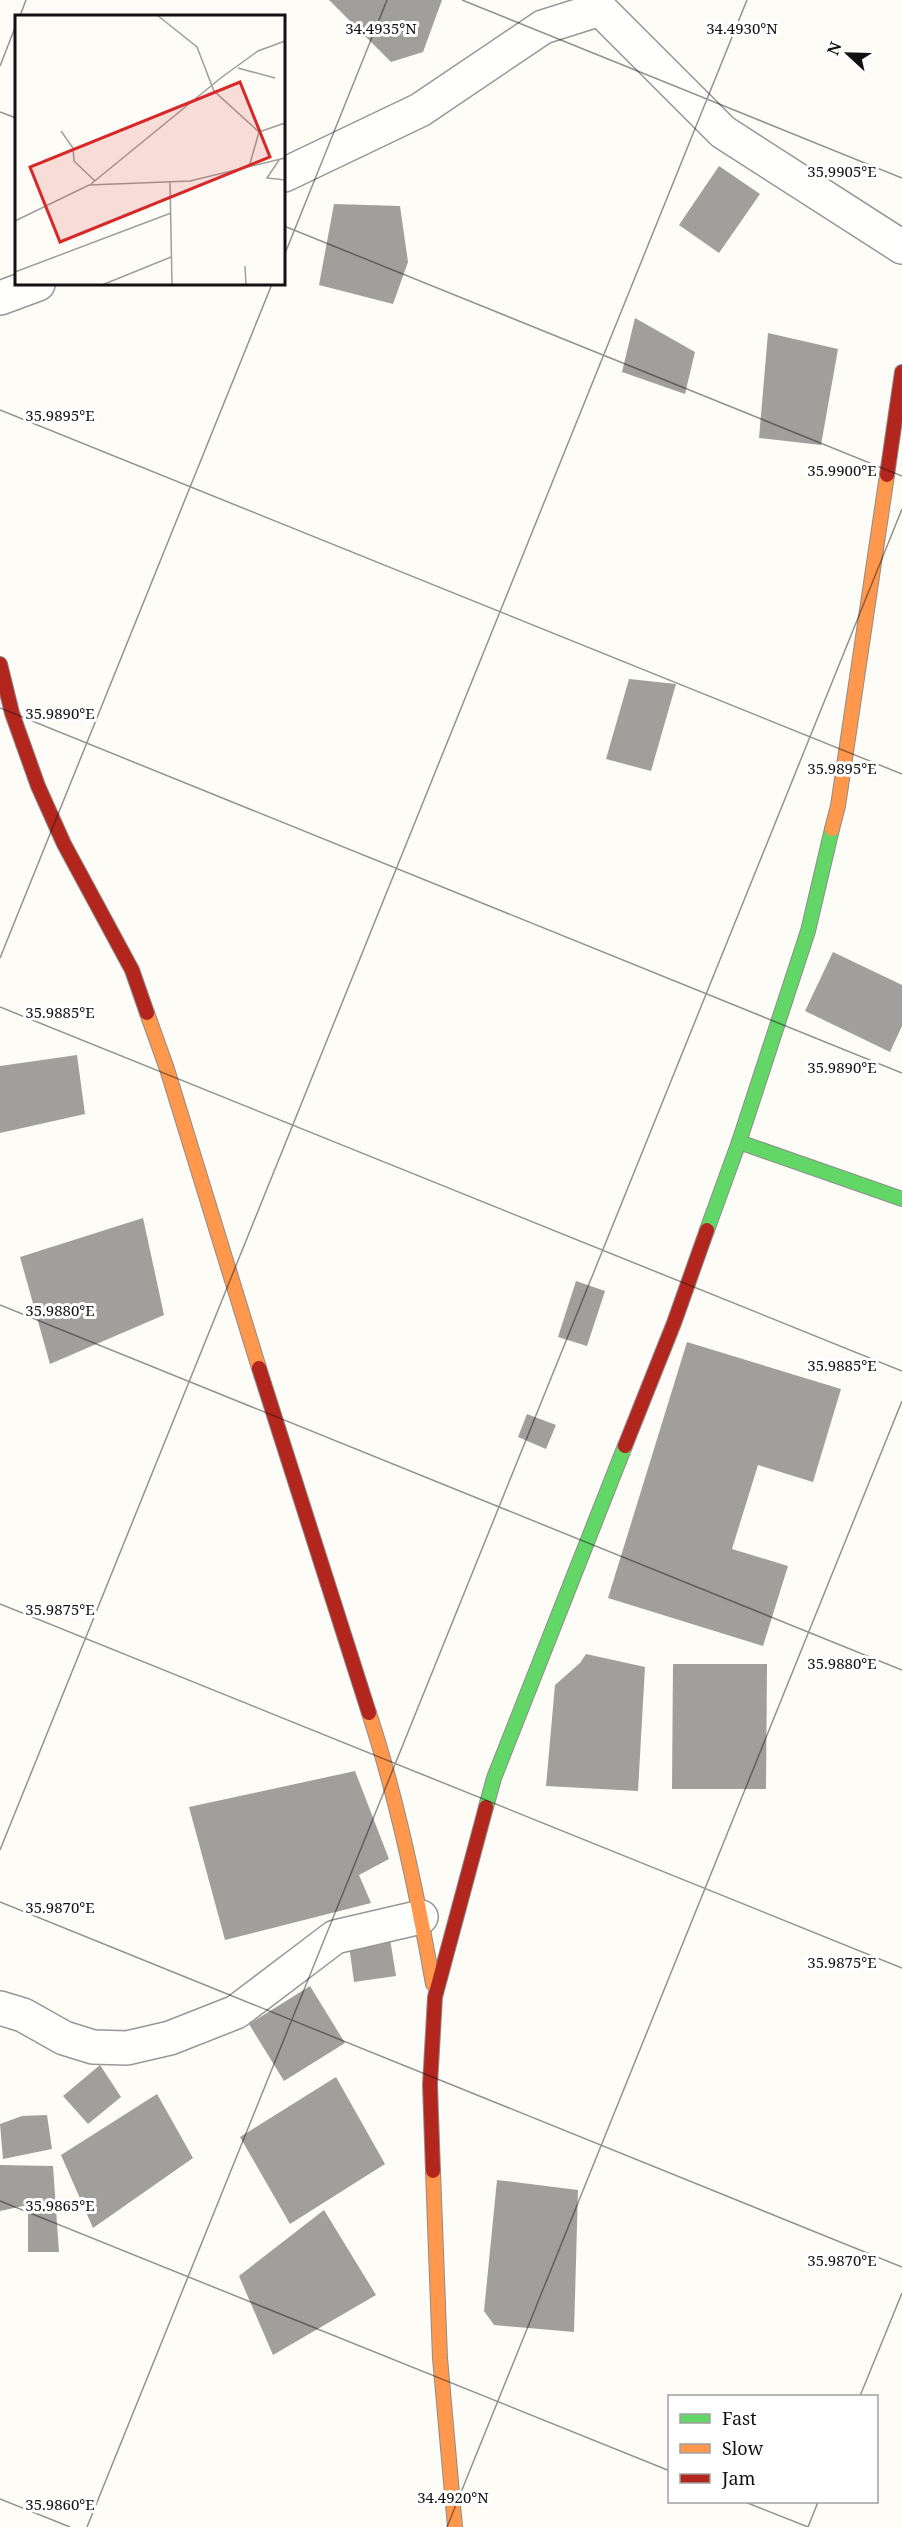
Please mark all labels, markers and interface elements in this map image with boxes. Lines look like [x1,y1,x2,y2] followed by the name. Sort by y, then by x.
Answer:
[15,15,285,285] inset map
[345,18,417,38] text: 34.4935°N
[706,18,778,38] text: 34.4930°N
[818,24,878,84] north arrow
[822,38,847,58] text: N
[807,161,877,181] text: 35.9905°E
[25,405,95,425] text: 35.9895°E
[807,460,877,480] text: 35.9900°E
[25,703,95,723] text: 35.9890°E
[807,758,877,778] text: 35.9895°E
[25,1002,95,1022] text: 35.9885°E
[807,1057,877,1077] text: 35.9890°E
[25,1300,95,1320] text: 35.9880°E
[807,1355,877,1375] text: 35.9885°E
[25,1599,95,1619] text: 35.9875°E
[807,1653,877,1673] text: 35.9880°E
[25,1897,95,1917] text: 35.9870°E
[807,1952,877,1972] text: 35.9875°E
[25,2195,95,2215] text: 35.9865°E
[807,2250,877,2270] text: 35.9870°E
[668,2395,878,2503] legend
[722,2406,757,2430] text: Fast
[722,2436,764,2460] text: Slow
[721,2466,756,2490] text: Jam
[417,2487,489,2507] text: 34.4920°N
[25,2494,95,2514] text: 35.9860°E

